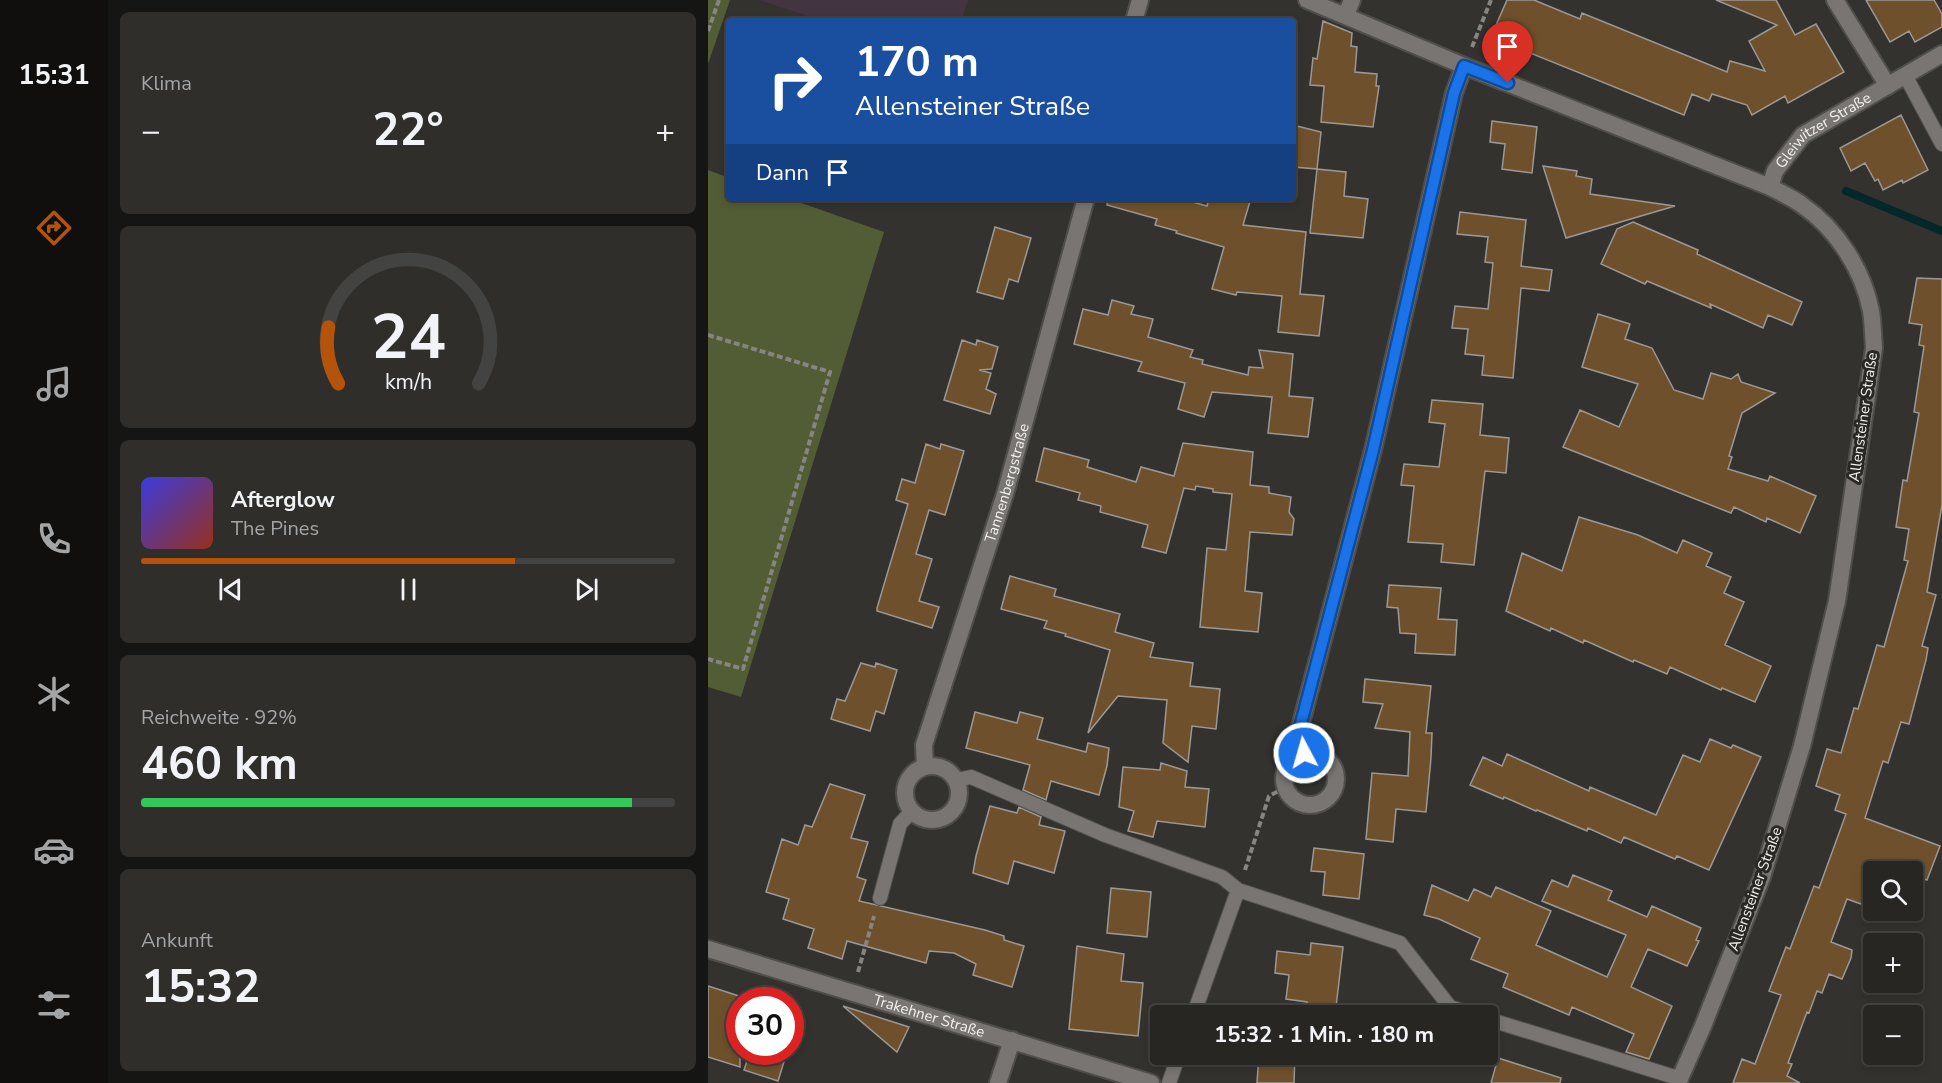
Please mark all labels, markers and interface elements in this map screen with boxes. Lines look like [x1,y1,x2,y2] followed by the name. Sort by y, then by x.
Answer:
[1482,21,1533,83] pin
[1491,30,1524,63] icon: arrive
[855,34,979,91] text: 170 m
[756,42,834,120] icon: right
[18,57,90,94] text: 15:31
[141,70,192,97] text: Klima
[855,88,1090,125] text: Allensteiner Straße
[1771,88,1875,173] street label: Gleiwitzer Straße
[372,100,444,161] text: 22°
[141,109,161,154] text: −
[655,109,675,154] text: +
[821,156,854,189] icon: arrive
[756,158,809,188] text: Dann
[33,207,75,249] icon: directions
[371,295,445,380] text: 24
[1844,351,1882,483] street label: Allensteiner Straße
[33,363,75,405] icon: music
[384,368,432,398] text: km/h
[980,421,1034,545] street label: Tannenbergstraße
[231,485,335,515] text: Afterglow
[231,515,319,542] text: The Pines
[33,518,75,560] icon: phone
[214,573,247,606] icon: previous
[392,573,425,606] icon: pause
[570,573,603,606] icon: next
[33,673,75,715] icon: climate
[141,704,297,731] text: Reichweite · 92%
[1272,721,1336,785] position arrow
[141,734,298,795] text: 460 km
[1723,824,1787,954] street label: Allensteiner Straße
[33,829,75,871] icon: car
[1863,861,1923,1065] map controls
[1863,861,1923,921] button: search
[141,927,213,954] text: Ankunft
[1863,933,1923,993] button: +
[141,957,260,1018] text: 15:32
[33,984,75,1026] icon: filters
[726,987,804,1065] speed limit sign: 30
[871,990,987,1042] street label: Trakehner Straße
[1863,1005,1923,1065] button: −
[1214,1020,1434,1050] text: 15:32 · 1 Min. · 180 m

